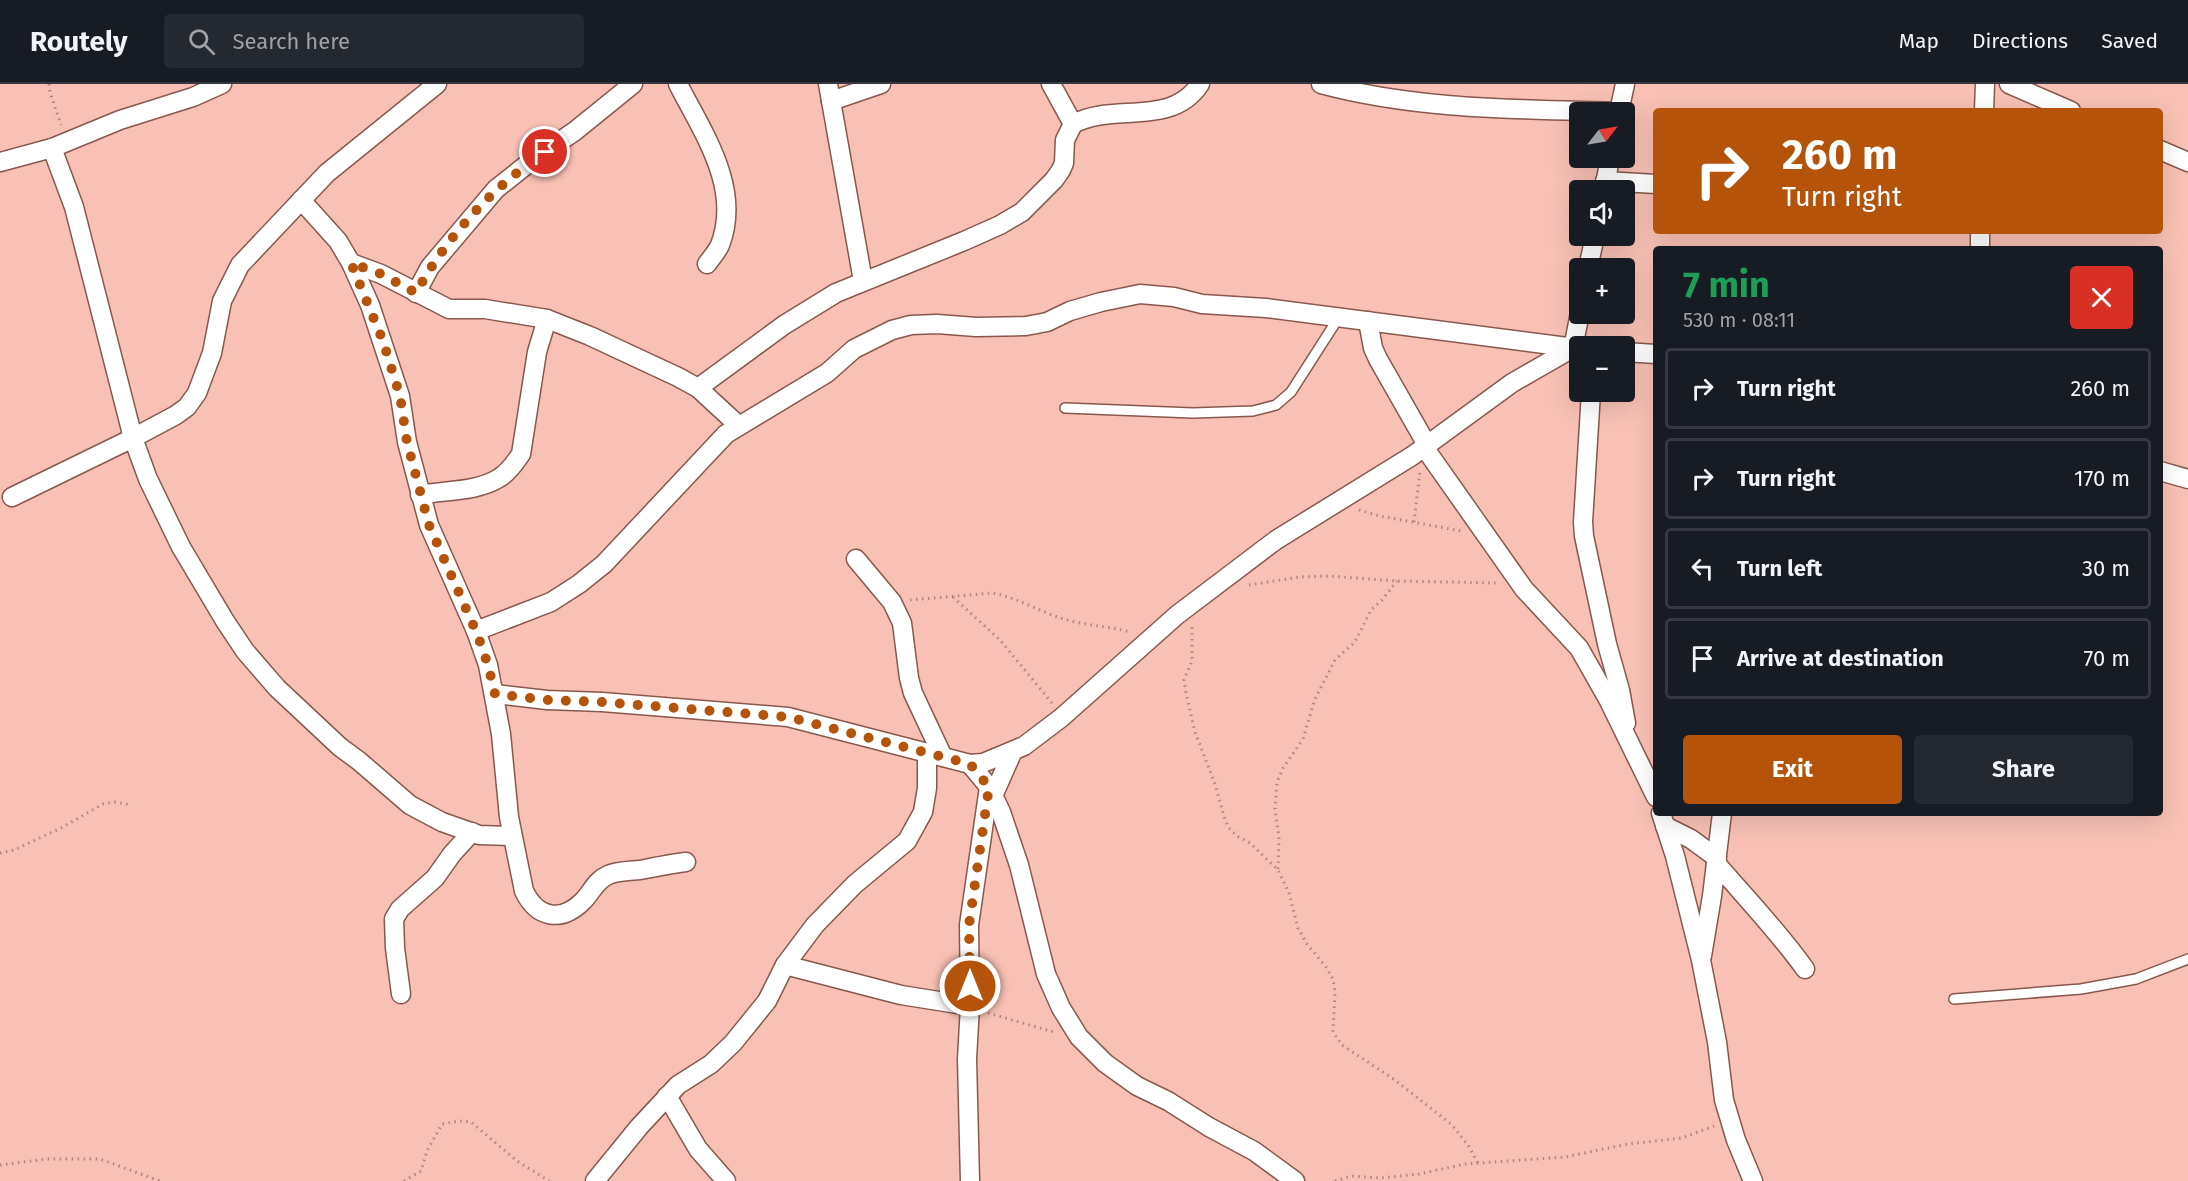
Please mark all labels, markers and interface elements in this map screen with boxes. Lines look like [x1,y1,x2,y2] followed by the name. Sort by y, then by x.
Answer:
[164,14,584,68] search box
[30,25,128,58] text: Routely
[185,25,218,58] icon: search
[233,28,350,55] text: Search here
[1899,28,1939,54] text: Map
[1972,28,2068,54] text: Directions
[2101,28,2158,54] text: Saved
[1569,102,1635,168] north arrow
[1569,102,1635,402] map controls
[519,126,570,177] pin
[1782,130,1897,180] text: 260 m
[1683,132,1761,210] icon: right
[528,135,561,168] icon: arrive
[1569,180,1635,246] button: sound
[1782,181,1902,213] text: Turn right
[1569,258,1635,324] button: +
[1683,263,1770,307] text: 7 min
[2070,266,2133,329] button: close
[1683,308,1795,332] text: 530 m · 08:11
[1569,336,1635,402] button: −
[1686,372,1719,405] icon: right
[1737,375,1836,402] text: Turn right
[2070,375,2130,402] text: 260 m
[1686,462,1719,495] icon: right
[1737,465,1836,492] text: Turn right
[2074,465,2130,492] text: 170 m
[1686,552,1719,585] icon: left
[1737,555,1822,582] text: Turn left
[2082,555,2130,582] text: 30 m
[1686,642,1719,675] icon: arrive
[1737,645,1944,672] text: Arrive at destination
[2084,645,2130,672] text: 70 m
[1683,735,1902,804] button: Exit
[1914,735,2133,804] button: Share
[938,954,1002,1018] position arrow

